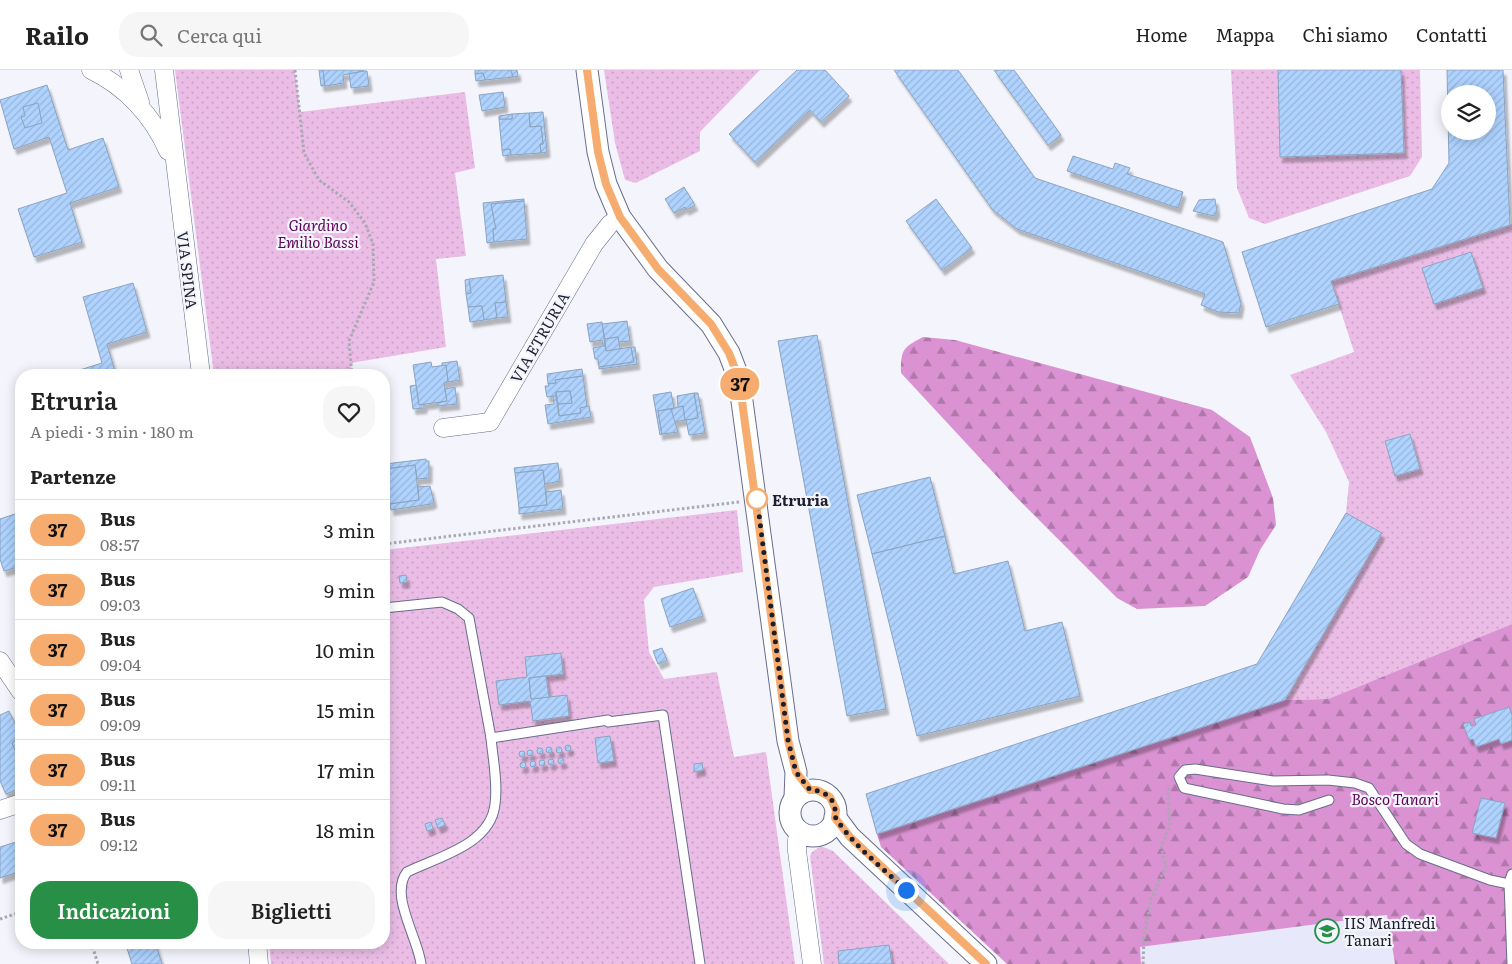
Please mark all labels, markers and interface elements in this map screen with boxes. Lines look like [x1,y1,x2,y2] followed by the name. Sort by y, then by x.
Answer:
[119,12,469,57] search box
[25,17,89,52] text: Railo
[137,21,165,49] icon: search
[177,21,262,49] text: Cerca qui
[1135,21,1187,48] text: Home
[1215,21,1274,48] text: Mappa
[1302,21,1388,48] text: Chi siamo
[1416,21,1487,48] text: Contatti
[1441,85,1496,140] map controls
[1441,85,1496,140] button: layers
[277,213,359,253] park label: Giardino Emilio Bassi
[172,230,204,310] street label: VIA SPINA
[504,287,574,387] street label: VIA ETRURIA
[718,368,762,400] line badge: 37
[730,370,750,397] text: 37
[30,382,118,417] text: Etruria
[323,386,375,438] button: heart
[30,419,194,443] text: A piedi · 3 min · 180 m
[30,462,116,490] text: Partenze
[746,488,768,510] marker: Etruria
[772,488,829,511] place label: Etruria
[100,504,135,532] text: Bus
[48,516,67,543] text: 37
[324,516,375,544] text: 3 min
[100,532,140,556] text: 08:57
[100,564,135,592] text: Bus
[48,576,67,603] text: 37
[324,576,375,604] text: 9 min
[100,592,141,616] text: 09:03
[100,624,135,652] text: Bus
[48,636,67,663] text: 37
[315,636,375,664] text: 10 min
[100,652,141,676] text: 09:04
[100,684,135,712] text: Bus
[48,696,67,723] text: 37
[316,696,375,724] text: 15 min
[100,712,141,736] text: 09:09
[100,744,135,772] text: Bus
[48,756,67,783] text: 37
[317,756,375,784] text: 17 min
[100,772,136,796] text: 09:11
[1351,787,1439,810] park label: Bosco Tanari
[100,804,135,832] text: Bus
[48,816,67,843] text: 37
[316,816,375,844] text: 18 min
[100,832,138,856] text: 09:12
[894,878,919,903] your location
[30,881,198,939] button: Indicazioni
[208,881,375,939] button: Biglietti
[1344,911,1436,951] place label: IIS Manfredi Tanari
[1314,918,1340,944] school or university icon: IIS Manfredi Tanari

